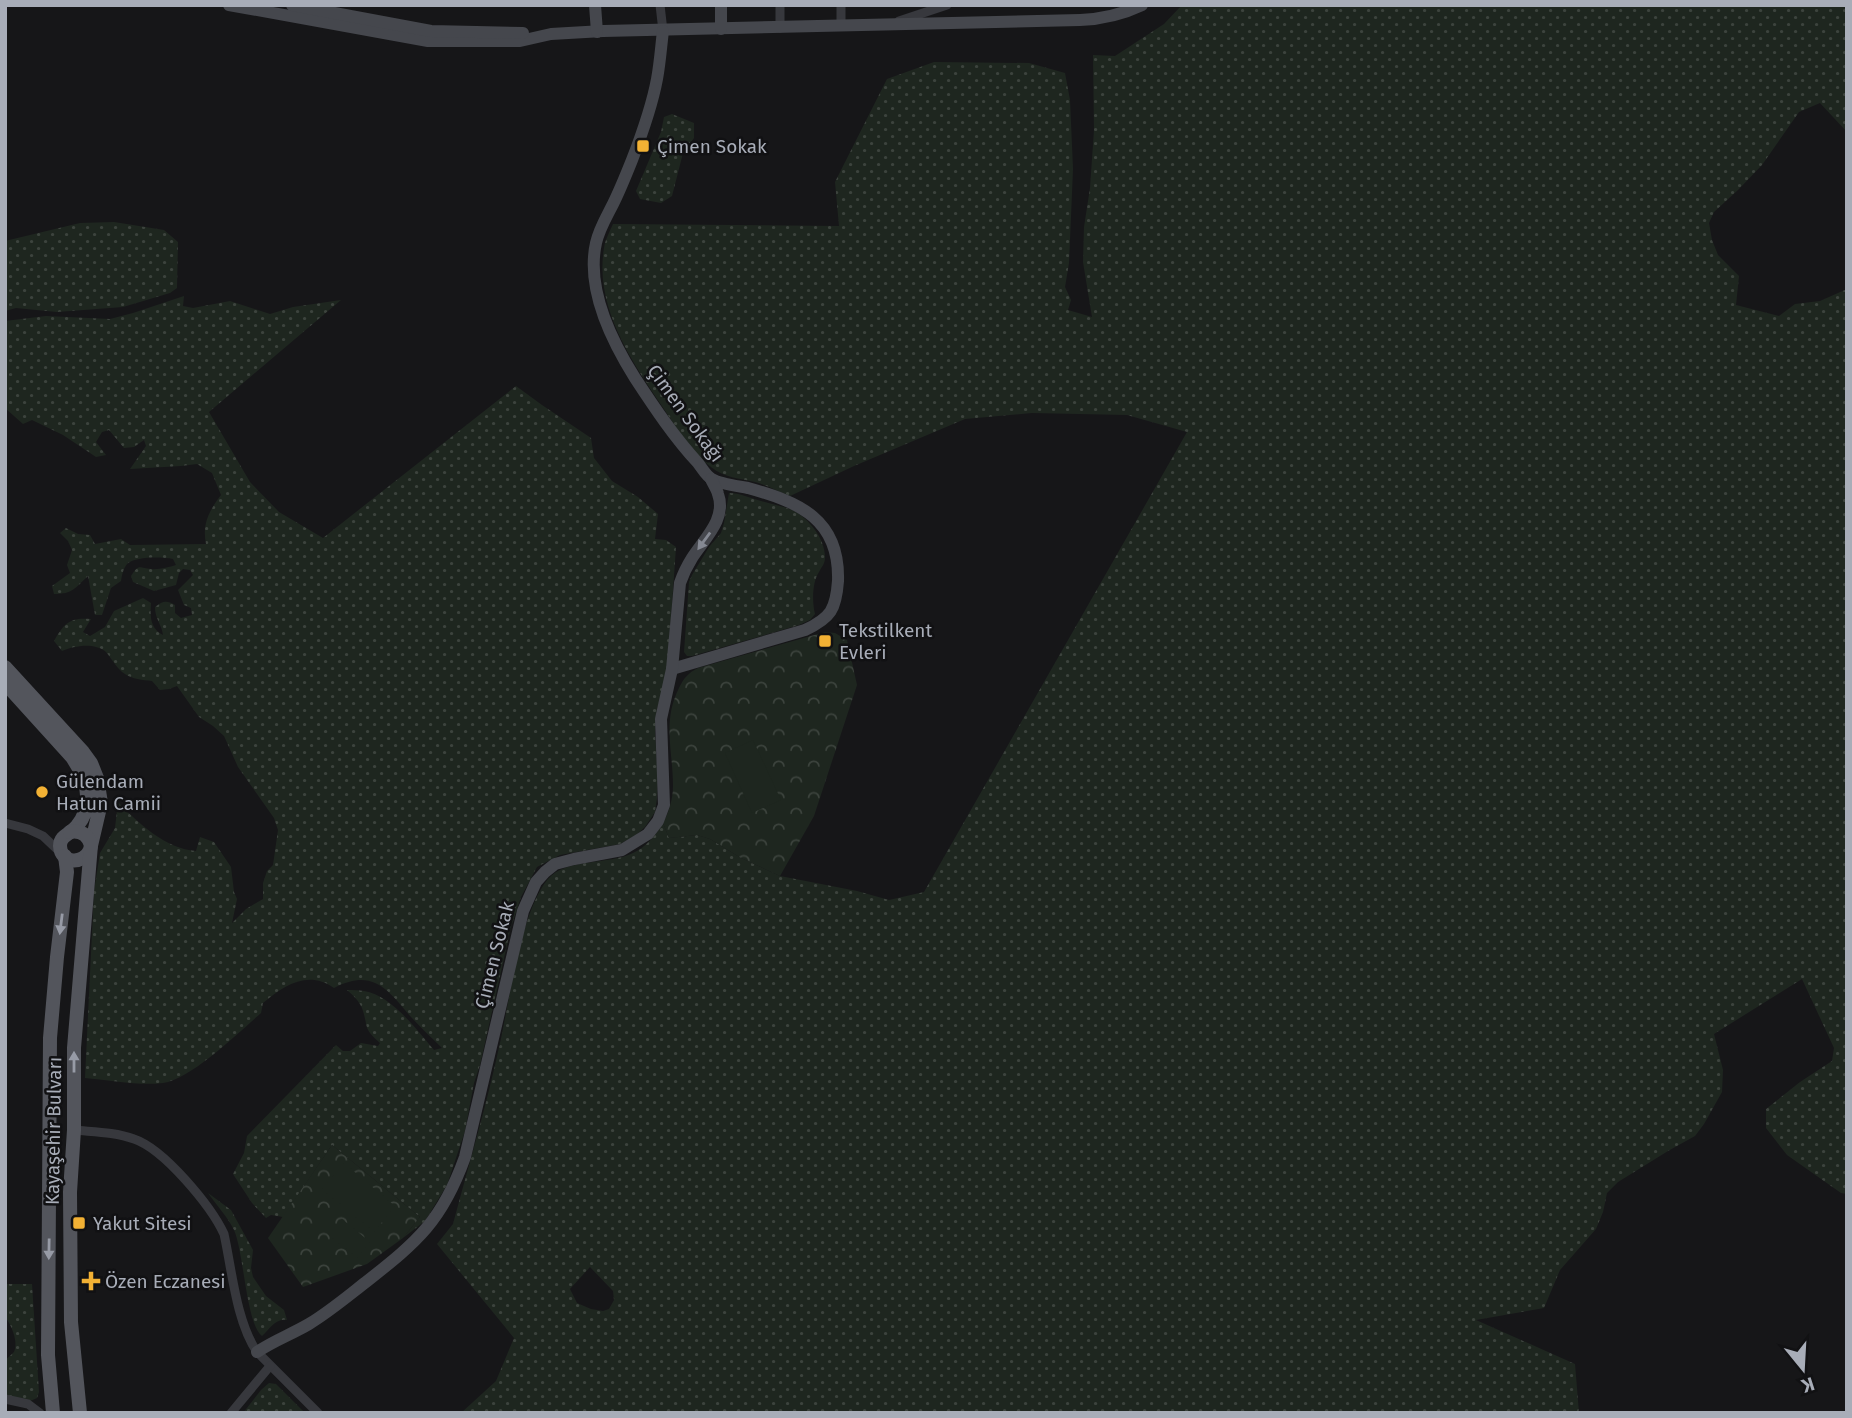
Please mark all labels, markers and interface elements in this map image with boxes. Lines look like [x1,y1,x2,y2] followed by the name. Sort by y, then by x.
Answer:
[657,135,767,158] place label: Çimen Sokak
[635,138,651,154] marker: Çimen Sokak
[642,360,729,467] street label: Çimen Sokağı
[697,532,711,550] one-way arrow
[839,619,932,664] place label: Tekstilkent Evleri
[817,633,833,649] marker: Tekstilkent Evleri
[56,770,161,815] place label: Gülendam Hatun Camii
[34,784,50,800] marker: Gülendam Hatun Camii
[470,899,519,1011] street label: Çimen Sokak
[55,913,66,935] one-way arrow
[68,1051,80,1073] one-way arrow
[41,1057,66,1205] street label: Kayaşehir Bulvarı
[93,1212,192,1235] place label: Yakut Sitesi
[71,1215,87,1231] marker: Yakut Sitesi
[44,1238,55,1260] one-way arrow
[105,1270,226,1293] place label: Özen Eczanesi
[83,1273,99,1289] marker: Özen Eczanesi
[1768,1334,1838,1404] north arrow
[1798,1372,1817,1398] text: K

